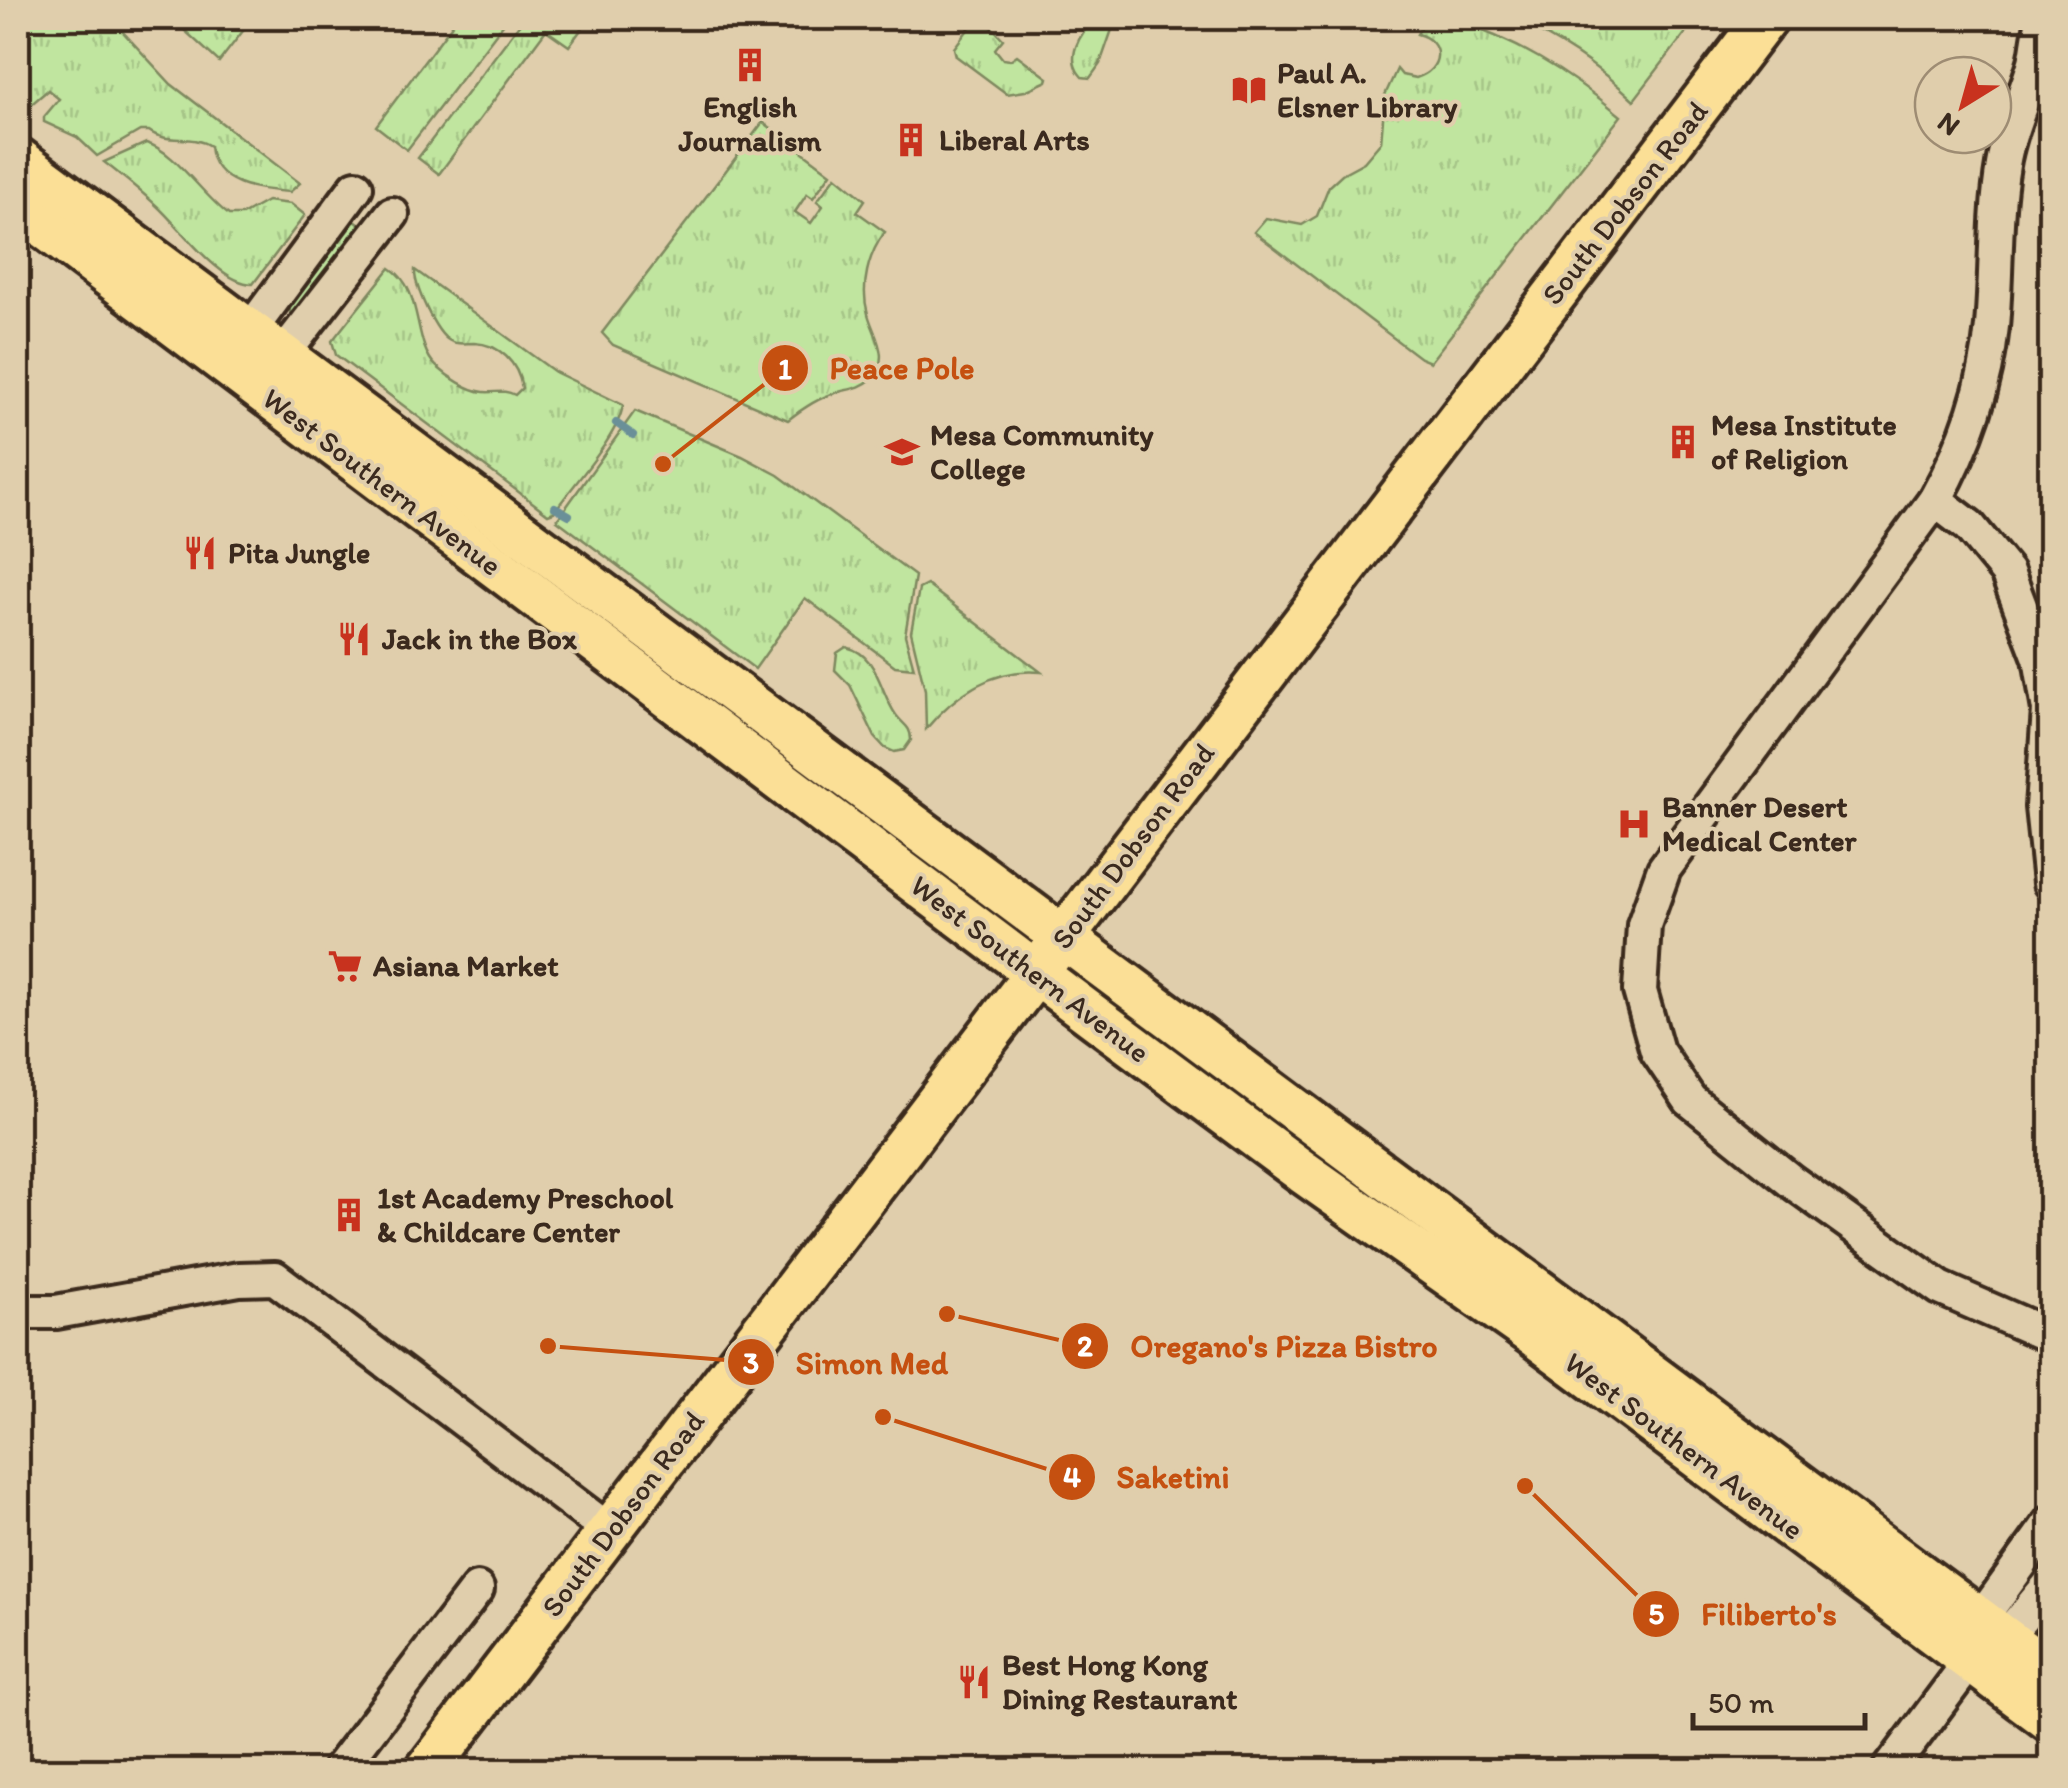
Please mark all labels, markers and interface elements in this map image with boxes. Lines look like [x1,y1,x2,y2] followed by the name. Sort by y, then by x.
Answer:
[731,46,769,84] building icon: English Journalism
[1277,54,1458,125] place label: Paul A. Elsner Library
[1913,55,2013,155] north arrow
[1230,71,1268,109] library icon: Paul A. Elsner Library
[678,88,822,159] place label: English Journalism
[1534,93,1716,312] street label: South Dobson Road
[1930,106,1966,144] text: N
[892,121,930,159] building icon: Liberal Arts
[939,121,1090,158] place label: Liberal Arts
[760,337,994,399] callout: Peace Pole
[830,349,974,387] text: Peace Pole
[778,350,792,387] text: 1
[255,380,509,584] street label: West Southern Avenue
[1711,406,1897,477] place label: Mesa Institute of Religion
[930,416,1154,487] place label: Mesa Community College
[1664,423,1702,461] building icon: Mesa Institute of Religion
[883,433,921,471] school or university icon: Mesa Community College
[181,534,219,572] restaurant icon: Pita Jungle
[228,534,370,571] place label: Pita Jungle
[335,620,373,658] restaurant icon: Jack in the Box
[381,620,578,657] place label: Jack in the Box
[1043,735,1222,956] street label: South Dobson Road
[1662,788,1858,859] place label: Banner Desert Medical Center
[1615,805,1653,843] hospital icon: Banner Desert Medical Center
[903,867,1157,1071] street label: West Southern Avenue
[326,947,364,985] supermarket icon: Asiana Market
[372,947,559,984] place label: Asiana Market
[377,1179,674,1250] place label: 1st Academy Preschool & Childcare Center
[330,1196,368,1234] building icon: 1st Academy Preschool & Childcare Center
[1060,1315,1458,1377] callout: Oregano's Pizza Bistro
[1077,1327,1093,1364] text: 2
[1130,1327,1438,1365] text: Oregano's Pizza Bistro
[726,1331,967,1393] callout: Simon Med
[743,1344,759,1381] text: 3
[796,1344,949,1382] text: Simon Med
[1557,1344,1811,1548] street label: West Southern Avenue
[533,1403,712,1624] street label: South Dobson Road
[1047,1446,1249,1508] callout: Saketini
[1063,1458,1081,1495] text: 4
[1117,1458,1229,1496] text: Saketini
[1631,1583,1857,1645] callout: Filiberto's
[1648,1595,1664,1632] text: 5
[1701,1595,1837,1633] text: Filiberto's
[1002,1646,1238,1717] place label: Best Hong Kong Dining Restaurant
[955,1663,993,1701] restaurant icon: Best Hong Kong Dining Restaurant
[1693,1668,1866,1730] scale bar
[1708,1684,1774,1721] text: 50 m

